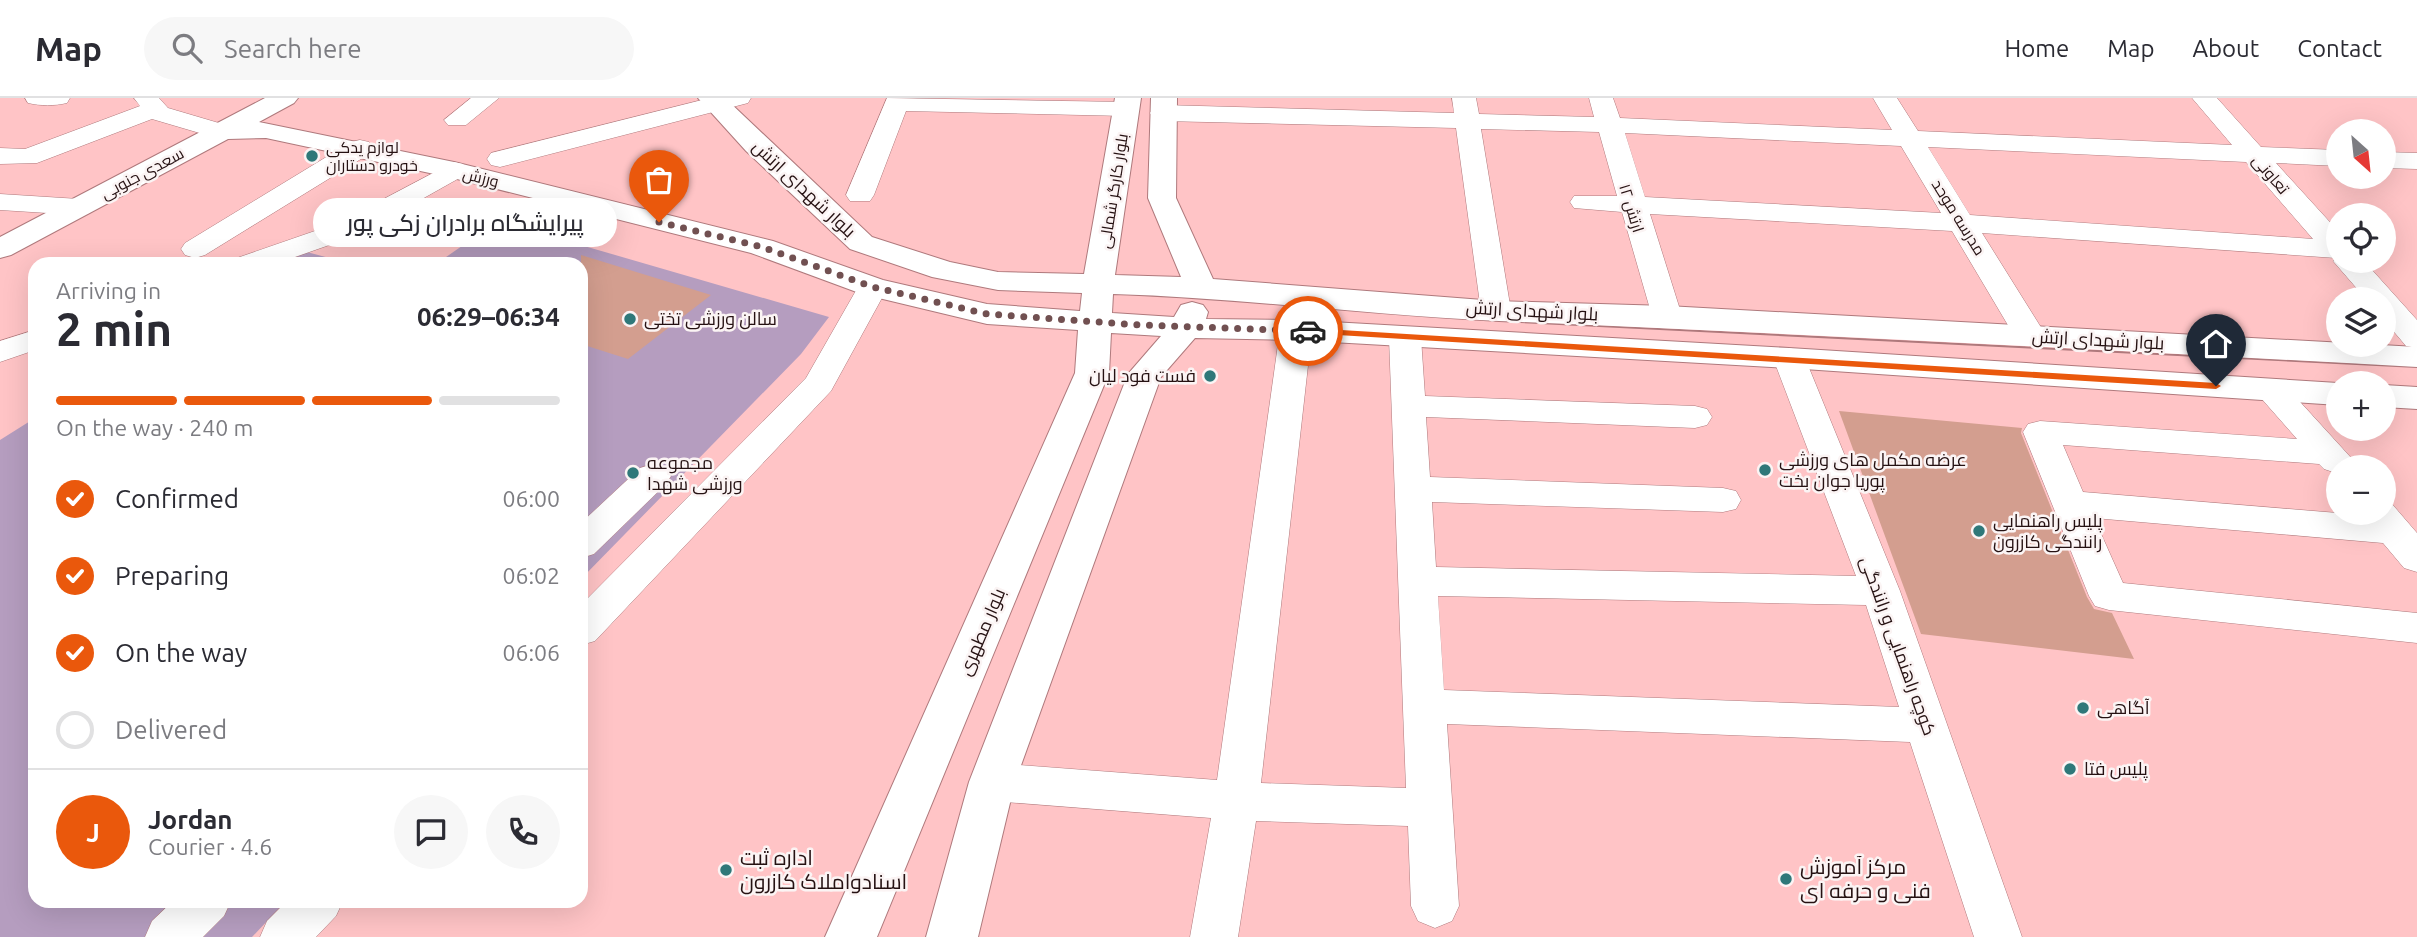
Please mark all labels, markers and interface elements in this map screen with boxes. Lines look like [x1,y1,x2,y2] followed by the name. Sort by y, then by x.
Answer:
[144,17,634,80] search box
[168,29,206,67] icon: search
[35,30,102,67] text: Map
[224,34,362,63] text: Search here
[2004,35,2069,62] text: Home
[2107,35,2154,62] text: Map
[2192,35,2259,62] text: About
[2297,35,2382,62] text: Contact
[2326,119,2396,189] north arrow
[2326,119,2396,525] map controls
[1095,132,1133,250] street label: بلوار کارگر شمالی
[748,136,860,242] street label: بلوار شهدای ارتش
[326,138,418,176] place label: لوازم یدکی خودرو دستاران
[98,144,187,204] street label: سعدی جنوبی
[304,148,320,164] marker: لوازم یدکی خودرو دستاران
[629,150,689,222] pin
[2248,151,2293,199] street label: تعاونی
[640,161,678,199] icon: bag
[461,164,501,192] street label: ورزش
[1928,176,1989,259] street label: مدرسه موحد
[1614,182,1648,235] street label: ارتش ۱۲
[312,198,617,246] callout: پیرایشگاه برادران زکی پور
[2326,203,2396,273] button: locate
[346,210,584,235] text: پیرایشگاه برادران زکی پور
[56,278,161,303] text: Arriving in
[2326,287,2396,357] button: layers
[1273,296,1343,366] courier
[1465,297,1599,325] street label: بلوار شهدای ارتش
[417,302,560,331] text: 06:29–06:34
[56,303,172,355] text: 2 min
[644,308,777,330] place label: سالن ورزشی تختی
[622,311,638,327] marker: سالن ورزشی تختی
[1289,312,1327,350] icon: car
[2186,314,2246,386] pin
[2197,325,2235,363] icon: home
[2031,326,2165,354] street label: بلوار شهدای ارتش
[1089,365,1196,387] place label: فست فود لیان
[1202,368,1218,384] marker: فست فود لیان
[2326,371,2396,441] button: +
[56,415,253,440] text: On the way · 240 m
[1779,449,1967,493] place label: عرضه مکمل های ورزشی پوریا جوان بخت
[647,452,742,495] place label: مجموعه ورزشی شهدا
[2326,455,2396,525] button: −
[1757,462,1773,478] marker: عرضه مکمل های ورزشی پوریا جوان بخت
[625,465,641,481] marker: مجموعه ورزشی شهدا
[56,480,94,518] icon: check
[115,484,239,513] text: Confirmed
[502,486,560,511] text: 06:00
[1993,510,2103,553] place label: پلیس راهنمایی رانندگی کازرون
[1971,523,1987,539] marker: پلیس راهنمایی رانندگی کازرون
[1854,553,1941,739] street label: کوچه راهنمایی و رانندگی
[56,557,94,595] icon: check
[115,561,229,590] text: Preparing
[502,563,560,588] text: 06:02
[954,585,1010,679] street label: بلوار مطهری
[56,634,94,672] icon: check
[115,638,247,667] text: On the way
[502,640,560,665] text: 06:06
[2097,697,2150,719] place label: آگاهی
[2075,700,2091,716] marker: آگاهی
[115,715,227,744] text: Delivered
[2084,758,2148,781] place label: پلیس فتا
[2062,761,2078,777] marker: پلیس فتا
[394,795,468,869] button: chat
[486,795,560,869] button: phone
[148,805,233,834] text: Jordan
[86,818,100,847] text: J
[148,834,272,859] text: Courier · 4.6
[740,845,907,895] place label: اداره ثبت اسنادواملاک کازرون
[1800,854,1931,904] place label: مرکز آموزش فنی و حرفه ای
[718,862,734,878] marker: اداره ثبت اسنادواملاک کازرون
[1778,871,1794,887] marker: مرکز آموزش فنی و حرفه ای

